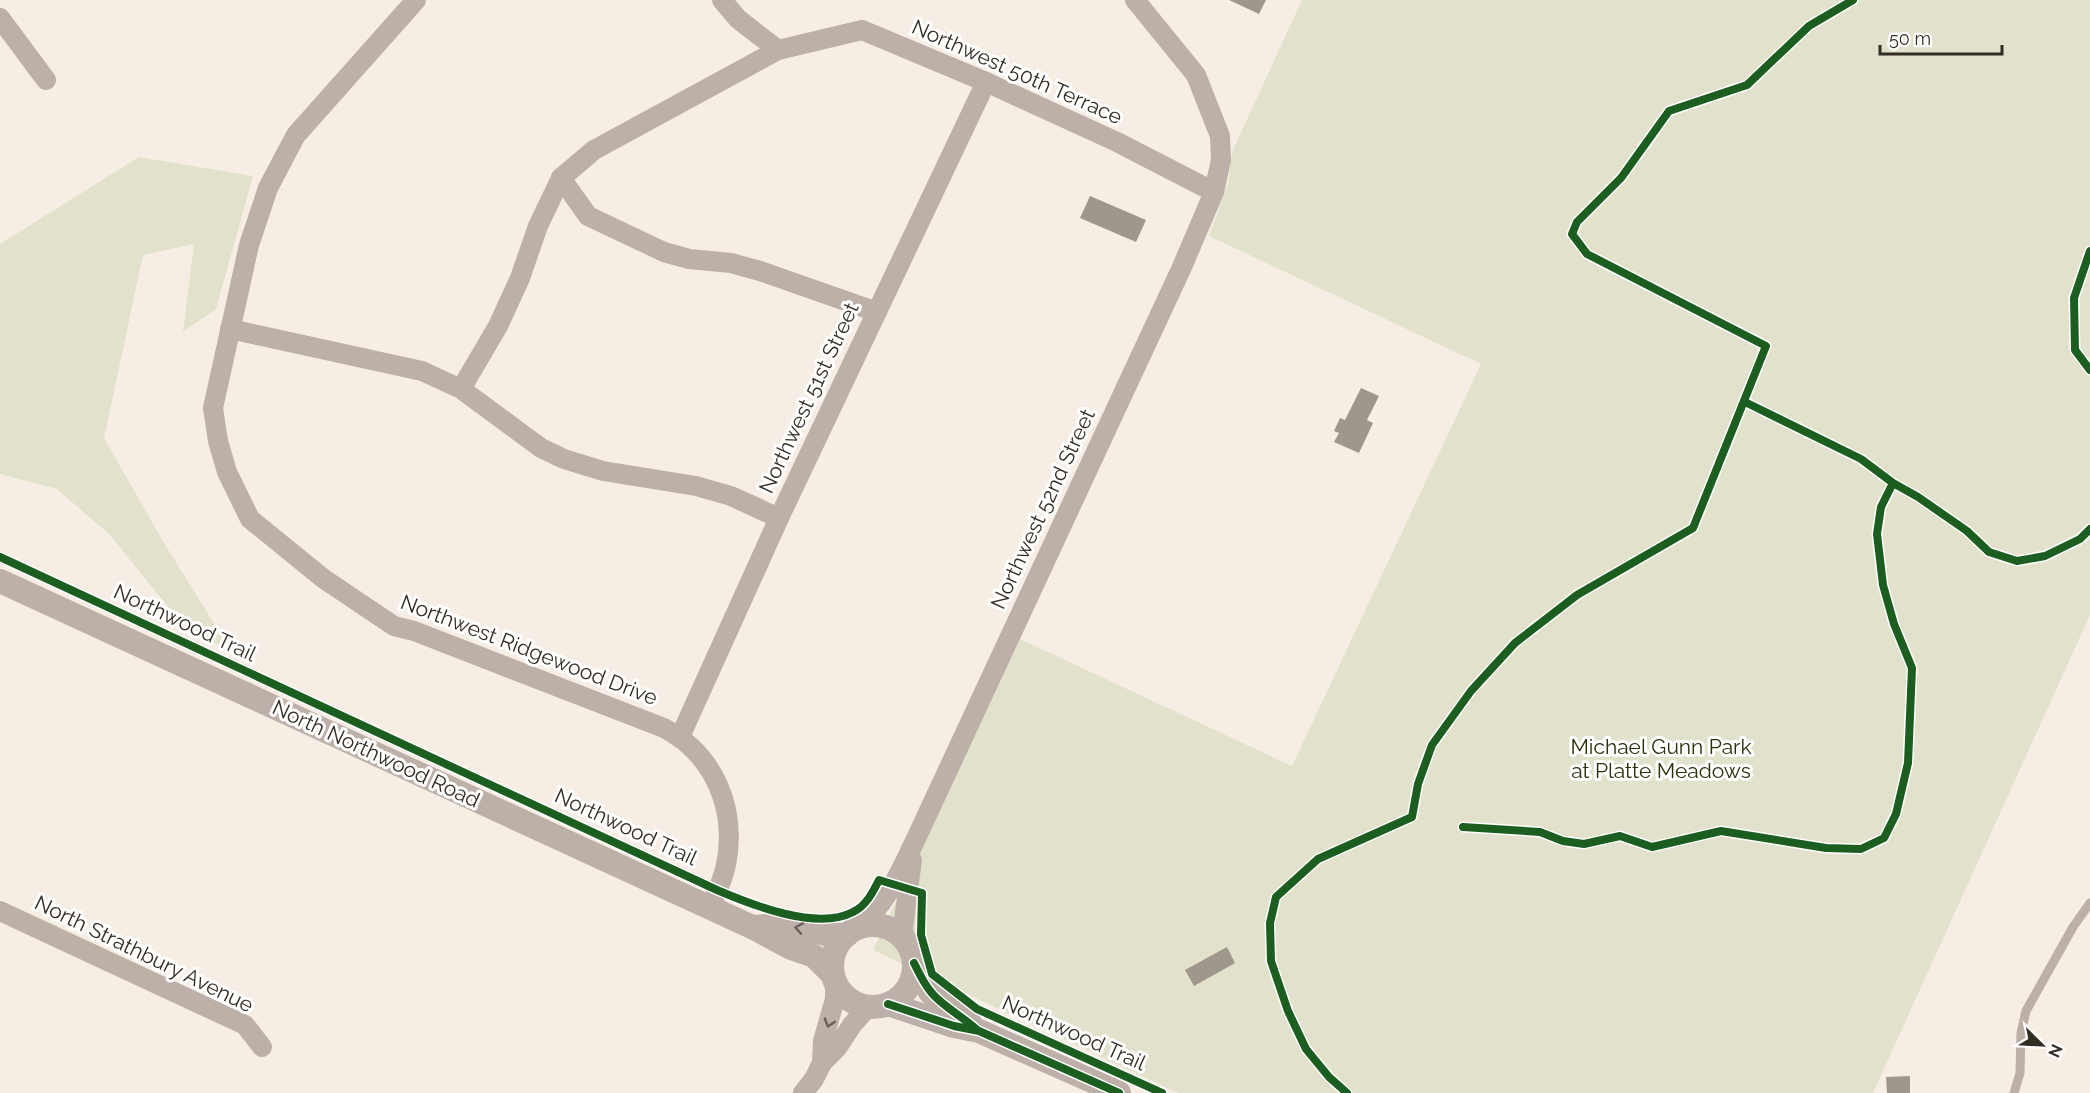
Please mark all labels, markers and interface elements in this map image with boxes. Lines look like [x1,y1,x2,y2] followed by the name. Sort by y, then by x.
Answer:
[908,14,1126,129] street label: Northwest 50th Terrace
[1880,18,2002,56] scale bar
[1889,28,1931,49] text: 50 m
[753,298,864,497] street label: Northwest 51st Street
[985,405,1100,613] street label: Northwest 52nd Street
[110,579,261,667] street label: Northwood Trail
[397,589,661,710] street label: Northwest Ridgewood Drive
[269,694,484,813] street label: North Northwood Road
[1570,734,1752,783] park label: Michael Gunn Park at Platte Meadows
[551,783,702,871] street label: Northwood Trail
[31,890,258,1017] street label: North Strathbury Avenue
[795,922,805,935] one-way arrow
[999,990,1150,1075] street label: Northwood Trail
[2012,1015,2072,1075] north arrow
[824,1017,836,1028] one-way arrow
[2044,1041,2066,1060] text: N

